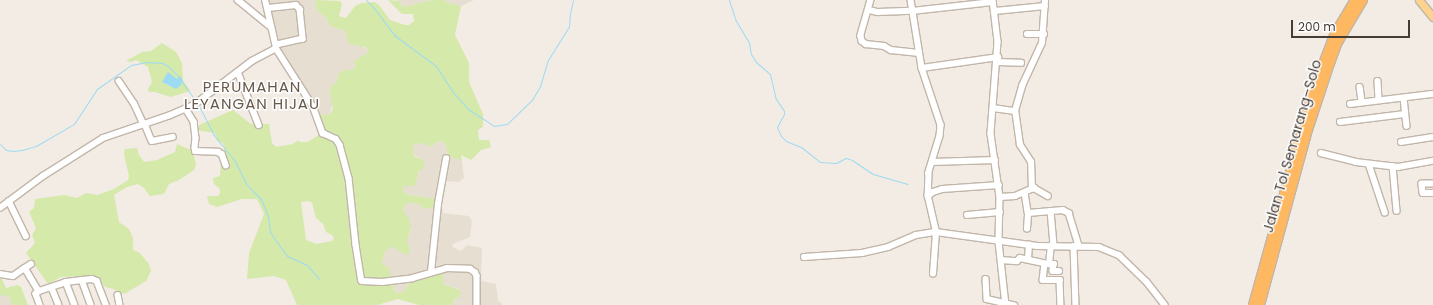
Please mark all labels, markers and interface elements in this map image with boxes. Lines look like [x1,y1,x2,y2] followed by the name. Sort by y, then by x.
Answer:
[1293,12,1412,38] scale bar
[1298,18,1336,35] text: 200 m
[1259,58,1325,234] street label: Jalan Tol Semarang–Solo
[184,77,320,112] district label: PERUMAHAN LEYANGAN HIJAU

